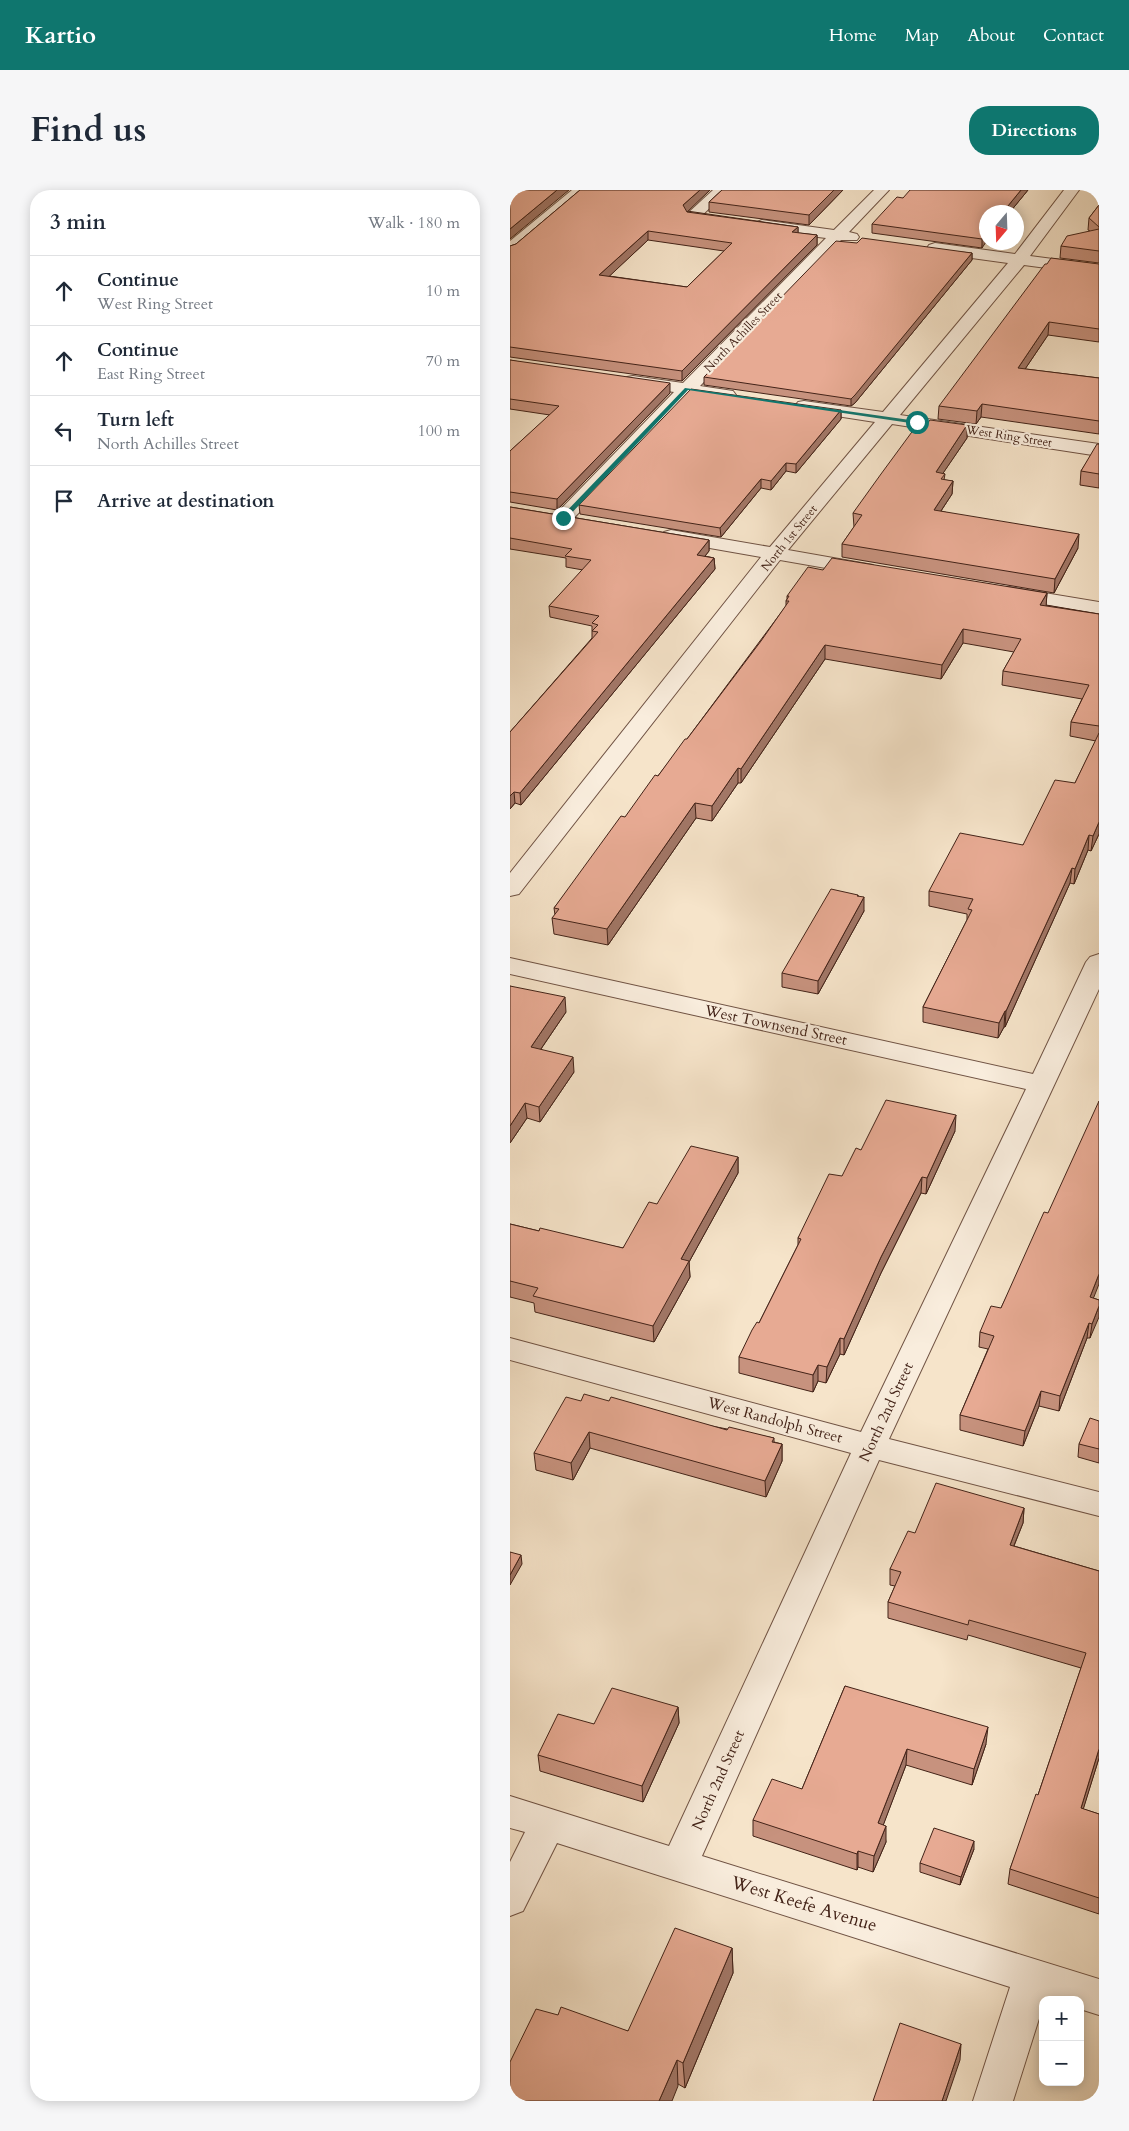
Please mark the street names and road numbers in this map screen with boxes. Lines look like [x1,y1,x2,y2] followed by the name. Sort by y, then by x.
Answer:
[700,288,786,376] street label: North Achilles Street
[964,421,1053,451] street label: West Ring Street
[757,501,821,574] street label: North 1st Street
[702,1000,849,1050] street label: West Townsend Street
[854,1359,918,1465] street label: North 2nd Street
[704,1392,845,1448] street label: West Randolph Street
[687,1727,749,1833] street label: North 2nd Street
[727,1870,880,1938] street label: West Keefe Avenue

